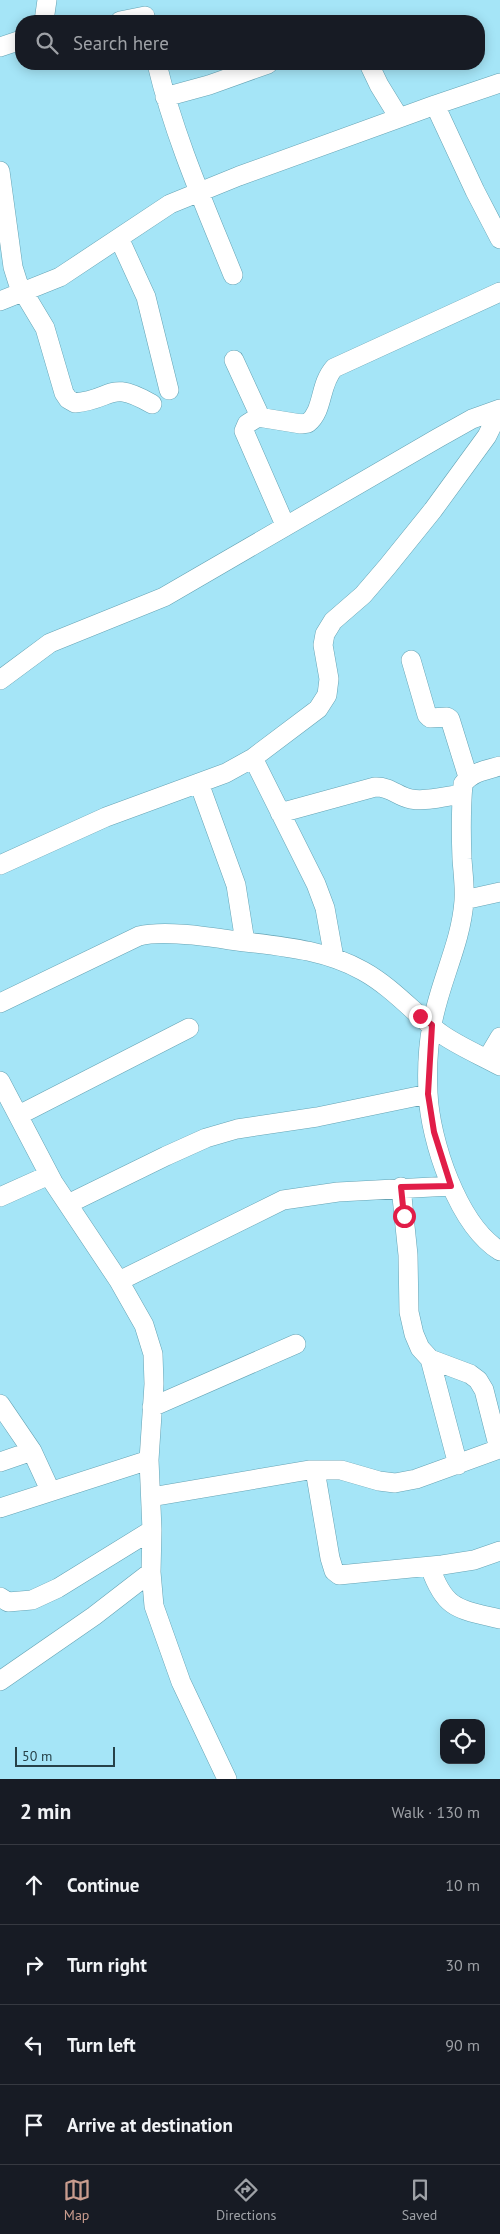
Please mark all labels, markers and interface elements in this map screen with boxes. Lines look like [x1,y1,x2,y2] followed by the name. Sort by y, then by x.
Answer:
[15,15,485,70] search box
[33,29,61,57] icon: search
[73,31,169,55] text: Search here
[409,1005,432,1028] route end
[393,1205,416,1228] route start
[440,1719,485,1764] map controls
[440,1719,485,1764] button: locate
[15,1744,115,1767] scale bar
[22,1747,52,1765] text: 50 m
[20,1798,71,1825] text: 2 min
[391,1802,480,1822] text: Walk · 130 m
[20,1871,48,1899] icon: ahead
[67,1873,139,1897] text: Continue
[445,1875,480,1895] text: 10 m
[20,1951,48,1979] icon: right
[67,1953,147,1977] text: Turn right
[445,1955,480,1975] text: 30 m
[20,2031,48,2059] icon: left
[67,2033,136,2057] text: Turn left
[445,2035,480,2055] text: 90 m
[20,2111,48,2139] icon: arrive
[67,2113,233,2137] text: Arrive at destination
[63,2176,91,2224] tab: Map
[216,2176,276,2224] tab: Directions
[402,2176,437,2224] tab: Saved

